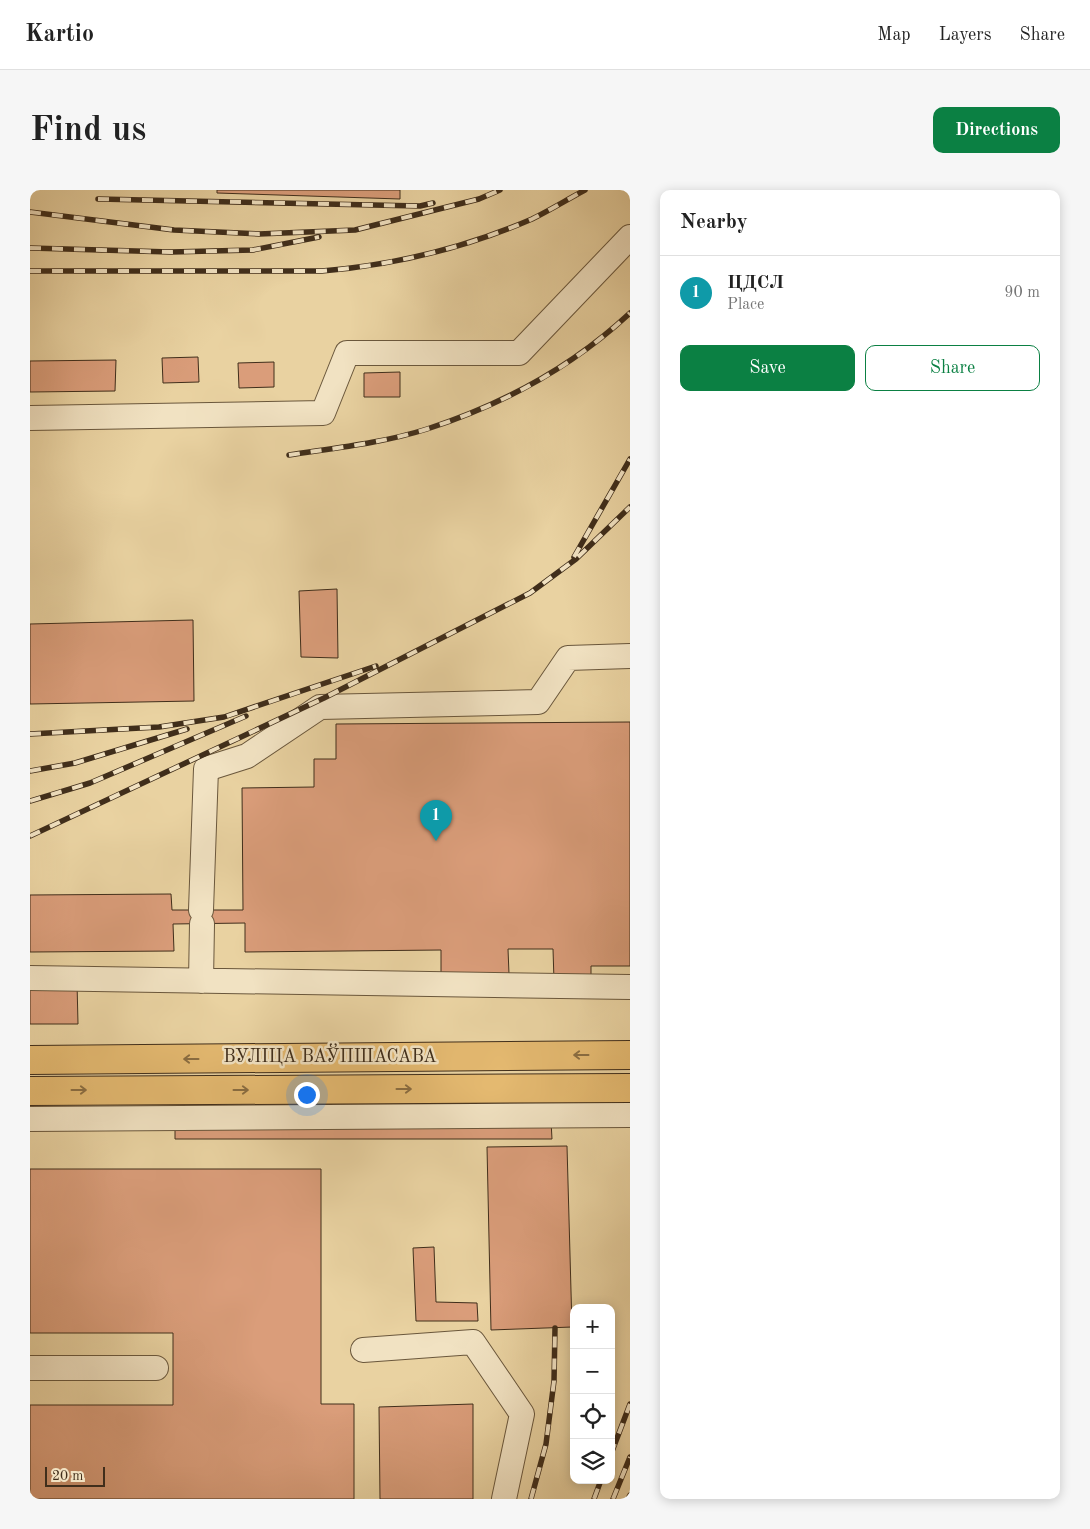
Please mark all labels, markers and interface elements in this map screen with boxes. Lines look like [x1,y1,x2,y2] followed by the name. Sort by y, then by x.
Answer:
[25,23,94,47] text: Kartio
[877,26,911,44] text: Map
[939,26,991,44] text: Layers
[1019,26,1065,44] text: Share
[933,107,1060,153] button: Directions
[30,113,146,148] text: Find us
[680,212,748,233] text: Nearby
[727,274,784,293] text: ЦДСЛ
[691,285,701,301] text: 1
[1004,285,1040,301] text: 90 m
[727,297,764,313] text: Place
[680,345,855,391] button: Save
[865,345,1040,391] button: Share
[420,800,452,841] pin: 1
[223,1043,437,1066] street label: ВУЛІЦА ВАЎПШАСАВА
[574,1050,590,1060] one-way arrow
[184,1054,200,1063] one-way arrow
[294,1082,320,1108] your location
[395,1084,411,1094] one-way arrow
[232,1085,249,1095] one-way arrow
[70,1086,86,1095] one-way arrow
[570,1304,615,1484] map controls
[570,1304,615,1349] button: +
[570,1349,615,1394] button: −
[570,1394,615,1439] button: locate
[570,1439,615,1484] button: layers
[45,1464,105,1487] scale bar
[52,1469,83,1483] text: 20 m

